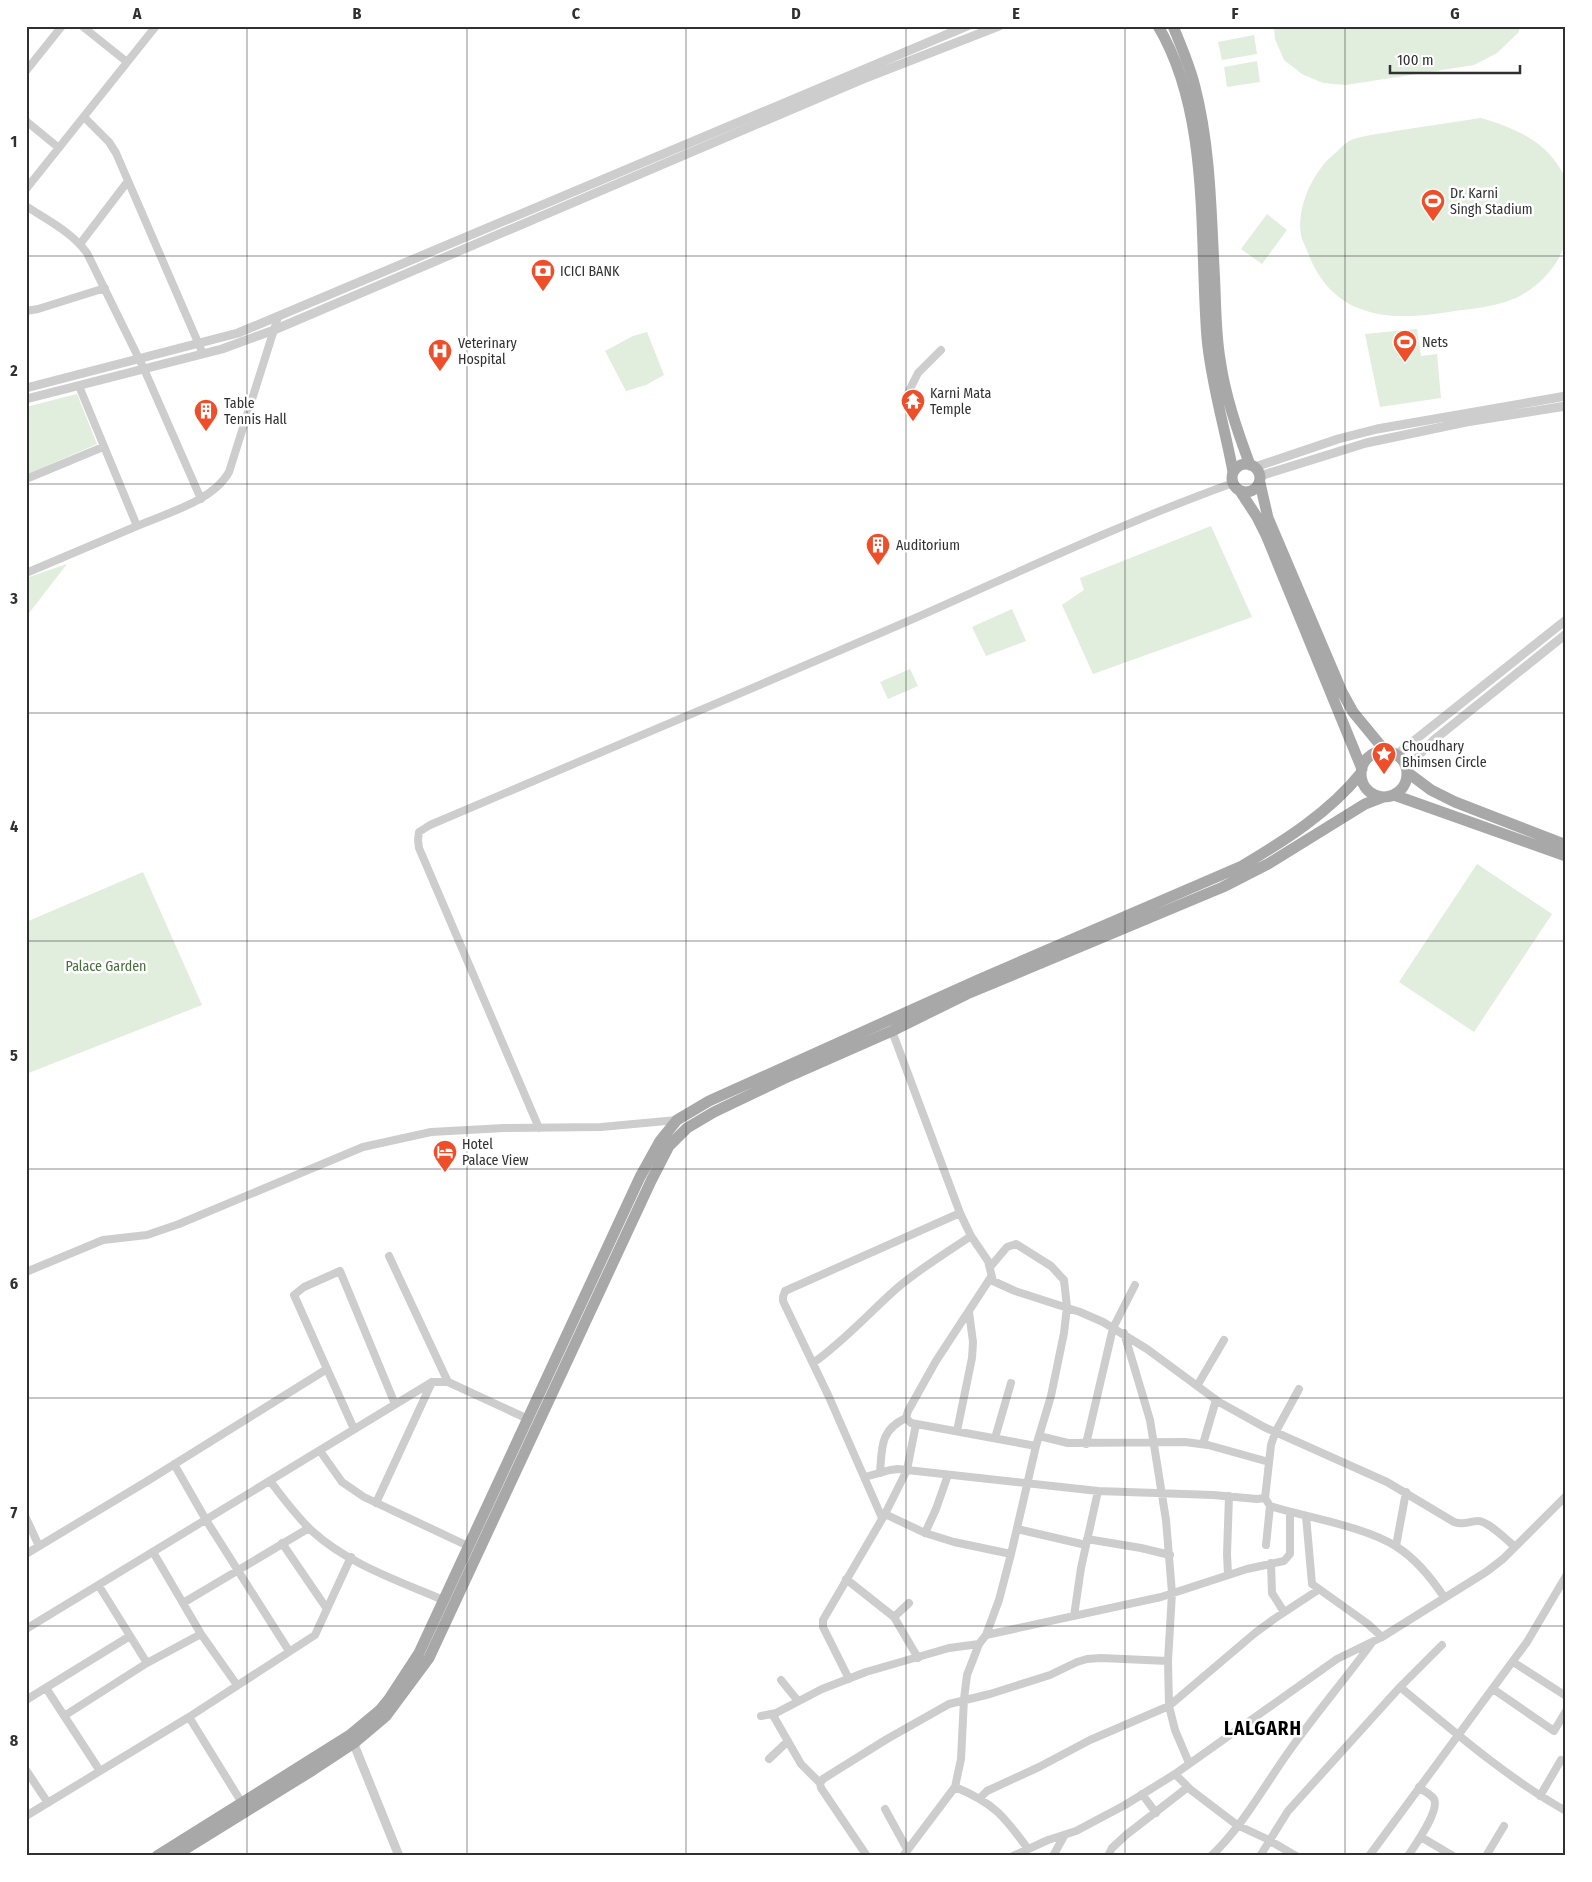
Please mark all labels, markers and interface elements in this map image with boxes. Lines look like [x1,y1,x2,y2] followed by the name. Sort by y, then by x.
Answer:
[132,4,142,23] text: A
[353,4,362,23] text: B
[572,4,581,23] text: C
[791,4,801,23] text: D
[1012,4,1020,23] text: E
[1231,4,1239,23] text: F
[1450,4,1460,23] text: G
[1390,42,1520,74] scale bar
[1397,51,1434,69] text: 100 m
[11,132,17,151] text: 1
[1450,185,1533,218] place label: Dr. Karni Singh Stadium
[1420,188,1446,222] sports icon: Dr. Karni Singh Stadium
[530,258,556,292] bank icon: ICICI BANK
[560,263,620,280] place label: ICICI BANK
[1392,329,1418,363] sports icon: Nets
[1422,334,1448,351] place label: Nets
[458,335,518,368] place label: Veterinary Hospital
[427,338,453,372] hospital icon: Veterinary Hospital
[9,361,18,380] text: 2
[930,385,992,418] place label: Karni Mata Temple
[900,388,926,422] temple icon: Karni Mata Temple
[224,395,287,428] place label: Table Tennis Hall
[193,398,219,432] building icon: Table Tennis Hall
[865,532,891,566] building icon: Auditorium
[896,537,960,554] place label: Auditorium
[9,589,18,608] text: 3
[1402,738,1487,771] place label: Choudhary Bhimsen Circle
[1371,741,1397,775] place icon: Choudhary Bhimsen Circle
[10,817,18,836] text: 4
[66,958,146,975] park label: Palace Garden
[10,1046,18,1065] text: 5
[462,1136,528,1169] place label: Hotel Palace View
[432,1139,458,1173] hotel icon: Hotel Palace View
[10,1274,18,1293] text: 6
[11,1503,18,1522] text: 7
[1224,1717,1302,1740] district label: LALGARH
[10,1731,19,1750] text: 8

